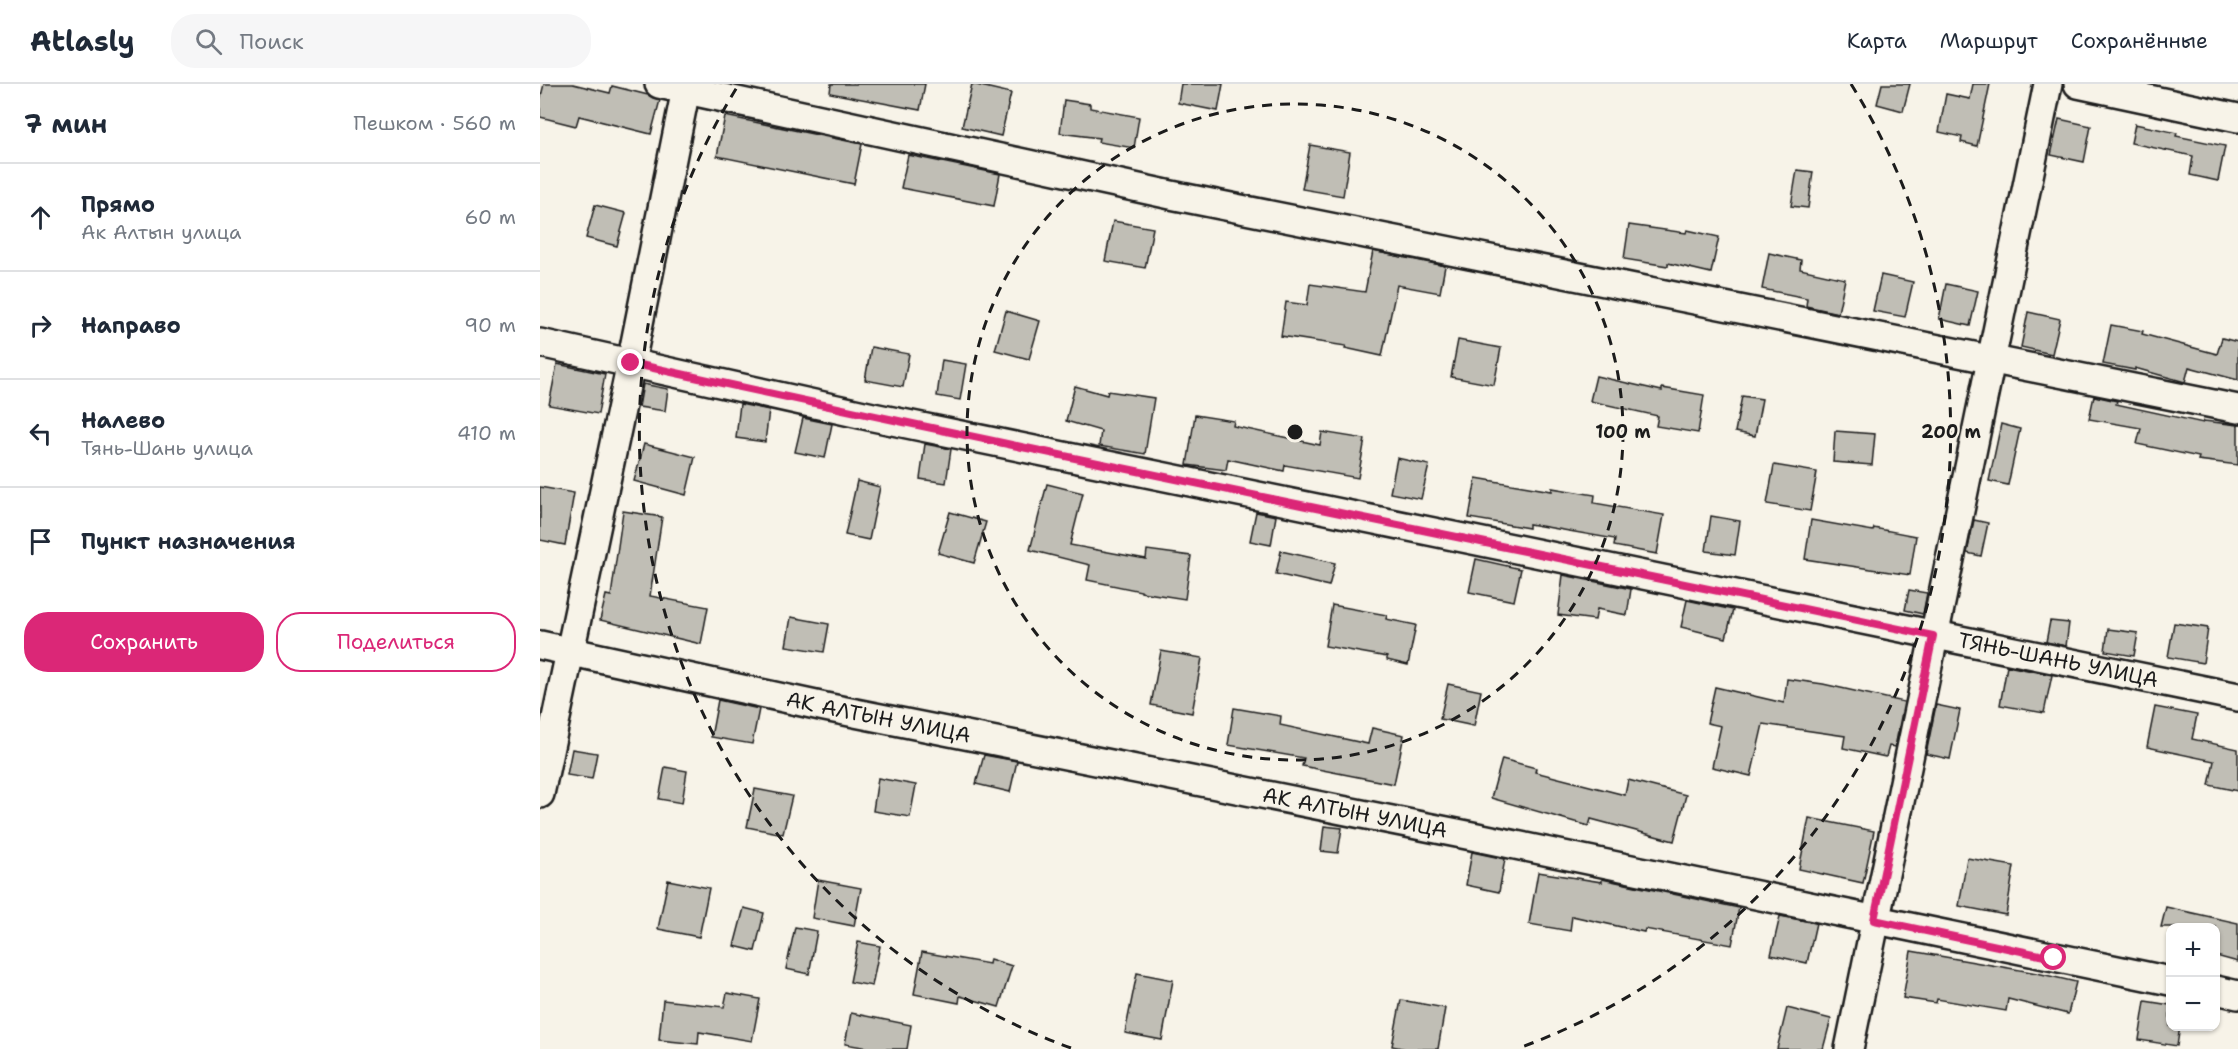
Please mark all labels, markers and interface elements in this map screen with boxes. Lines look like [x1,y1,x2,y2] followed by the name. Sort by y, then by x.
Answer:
[171,14,591,68] search box
[30,22,135,60] text: Atlasly
[192,25,225,58] icon: search
[240,27,304,56] text: Поиск
[1847,27,1907,55] text: Карта
[1940,27,2038,55] text: Маршрут
[2071,27,2208,55] text: Сохранённые
[24,106,107,141] text: 7 мин
[353,110,516,136] text: Пешком · 560 m
[81,190,155,219] text: Прямо
[24,201,57,234] icon: ahead
[464,204,516,230] text: 60 m
[81,219,241,245] text: Ак Алтын улица
[24,309,57,342] icon: right
[81,311,181,340] text: Направо
[464,312,516,338] text: 90 m
[617,349,643,375] route end
[81,406,165,435] text: Налево
[24,417,57,450] icon: left
[457,420,516,446] text: 410 m
[1595,420,1651,444] text: 100 m
[1921,420,1982,444] text: 200 m
[1285,422,1305,442] centre of rings
[81,435,253,461] text: Тянь-Шань улица
[24,525,57,558] icon: arrive
[81,527,295,556] text: Пункт назначения
[24,612,264,672] button: Сохранить
[276,612,516,672] button: Поделиться
[1956,626,2161,694] street label: ТЯНЬ-ШАНЬ УЛИЦА
[783,685,973,750] street label: АК АЛТЫН УЛИЦА
[1260,781,1450,845] street label: АК АЛТЫН УЛИЦА
[2166,923,2220,1031] map controls
[2166,923,2220,977] button: +
[2040,944,2066,970] route start
[2166,977,2220,1031] button: −

